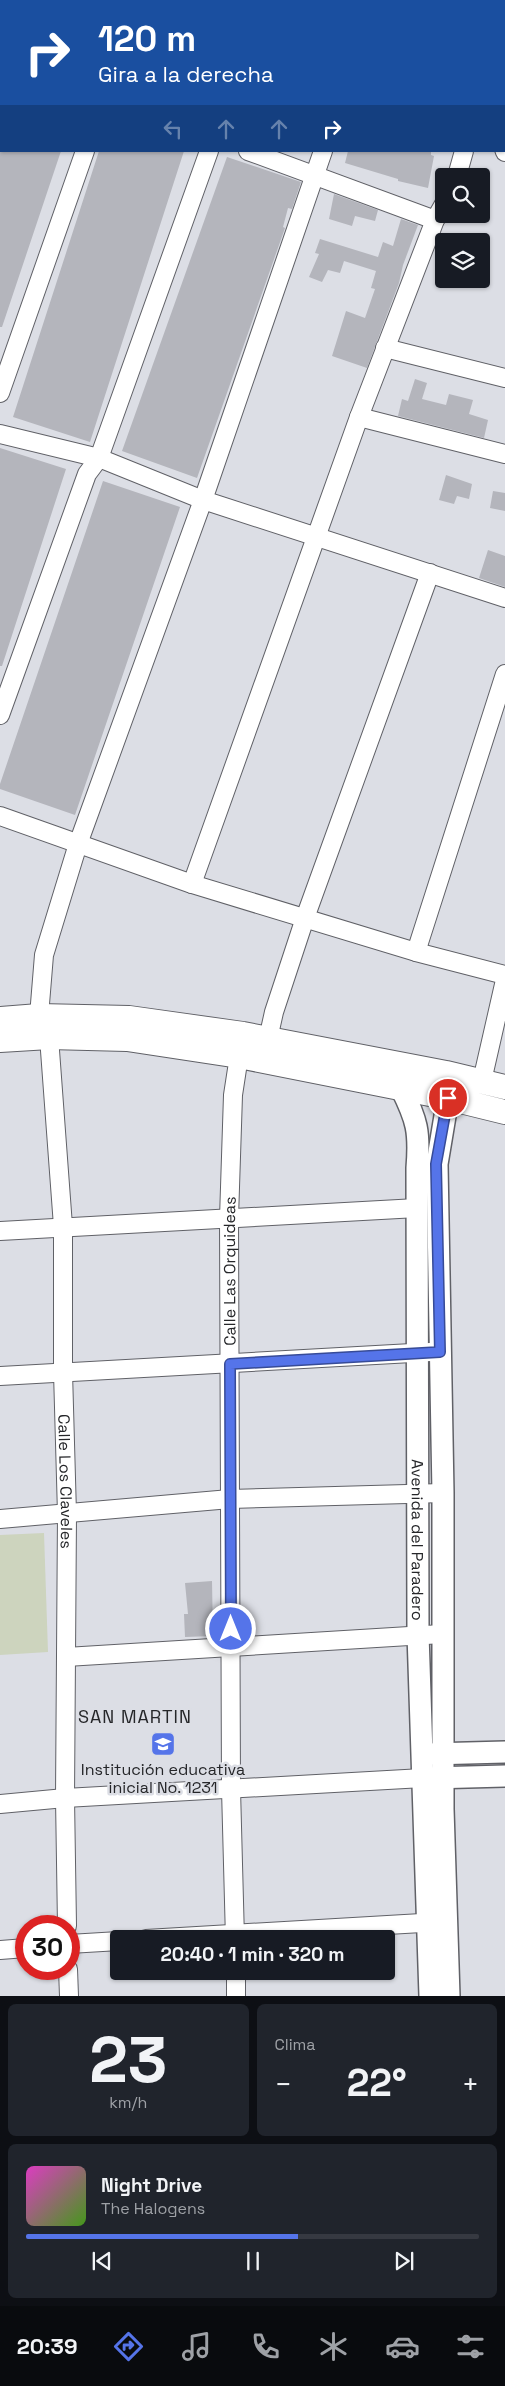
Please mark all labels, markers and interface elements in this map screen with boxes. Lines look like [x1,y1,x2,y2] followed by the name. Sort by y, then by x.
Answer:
[98,17,196,61] text: 120 m
[15,20,80,85] icon: right
[98,60,274,88] text: Gira a la derecha
[159,115,187,143] icon: left
[212,115,240,143] icon: ahead
[265,115,293,143] icon: ahead
[318,115,346,143] icon: right
[435,168,490,288] map controls
[435,168,490,223] button: search
[435,233,490,288] button: layers
[427,1077,469,1119] pin
[434,1084,462,1112] icon: arrive
[218,1196,240,1346] street label: Calle Las Orquideas
[54,1414,78,1549] street label: Calle Los Claveles
[407,1459,428,1621] street label: Avenida del Paradero
[204,1602,256,1654] position arrow
[78,1705,192,1728] district label: SAN MARTIN
[150,1731,176,1757] school or university icon: Institución educativa inicial No. 1231
[81,1759,245,1798] place label: Institución educativa inicial No. 1231
[15,1915,80,1980] speed limit sign: 30
[161,1942,344,1967] text: 20:40 · 1 min · 320 m
[89,2018,167,2101] text: 23
[275,2034,316,2055] text: Clima
[347,2059,407,2107] text: 22°
[275,2066,292,2102] text: −
[462,2066,479,2102] text: +
[109,2092,147,2113] text: km/h
[101,2173,202,2198] text: Night Drive
[101,2198,205,2219] text: The Halogens
[88,2247,116,2275] icon: previous
[239,2247,267,2275] icon: pause
[390,2247,418,2275] icon: next
[111,2329,146,2364] icon: directions
[179,2329,214,2364] icon: music
[248,2329,283,2364] icon: phone
[316,2329,351,2364] icon: climate
[385,2329,420,2364] icon: car
[453,2329,488,2364] icon: filters
[17,2332,78,2360] text: 20:39

